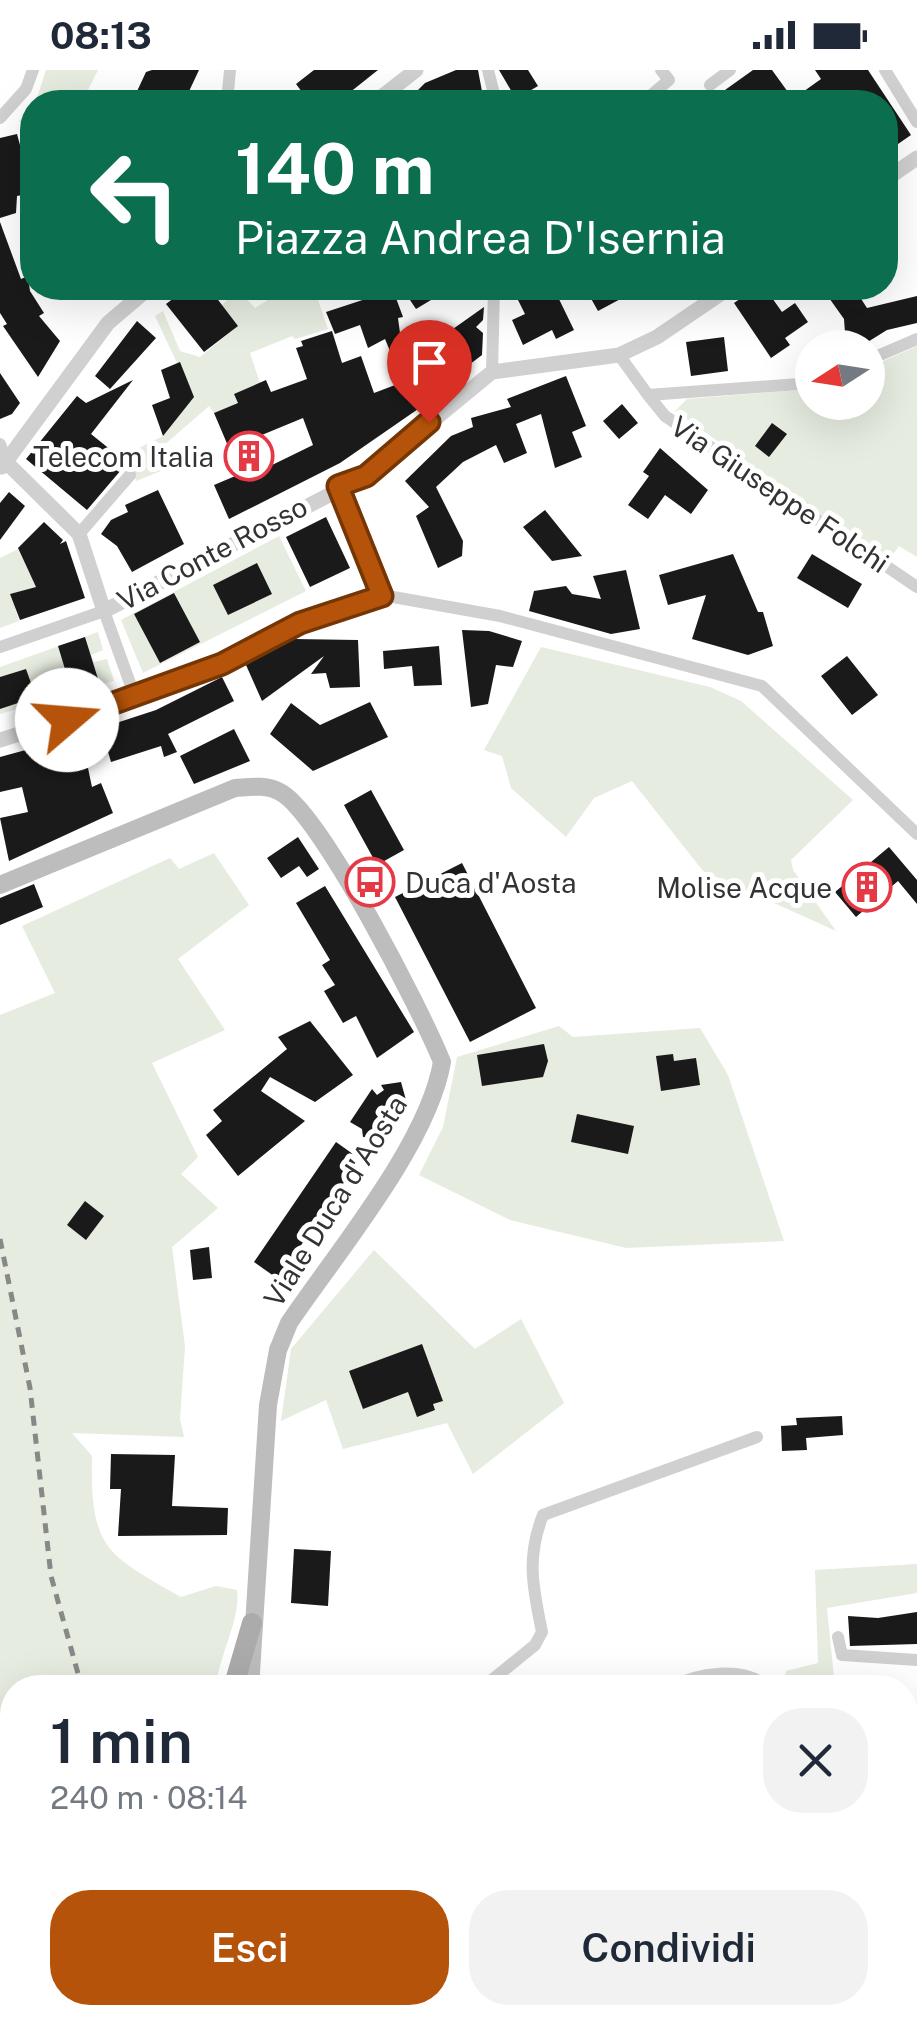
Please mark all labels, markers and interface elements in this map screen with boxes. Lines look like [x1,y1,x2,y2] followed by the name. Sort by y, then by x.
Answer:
[50,13,152,58] text: 08:13
[235,127,434,210] text: 140 m
[70,130,200,260] icon: left
[235,211,726,264] text: Piazza Andrea D'Isernia
[387,320,472,423] pin
[795,330,885,420] north arrow
[795,330,885,420] map controls
[402,335,457,390] icon: arrive
[665,409,895,579] street label: Via Giuseppe Folchi
[223,430,275,482] building icon: Telecom Italia
[33,440,214,473] place label: Telecom Italia
[112,489,312,617] street label: Via Conte Rosso
[15,668,119,772] position arrow
[344,856,396,908] bus stop icon: Duca d'Aosta
[841,861,893,913] building icon: Molise Acque
[405,866,576,899] place label: Duca d'Aosta
[656,871,832,904] place label: Molise Acque
[257,1089,413,1313] street label: Viale Duca d'Aosta
[50,1706,193,1777] text: 1 min
[763,1708,868,1813] button: close
[50,1779,247,1816] text: 240 m · 08:14
[50,1890,449,2005] button: Esci
[469,1890,868,2005] button: Condividi

